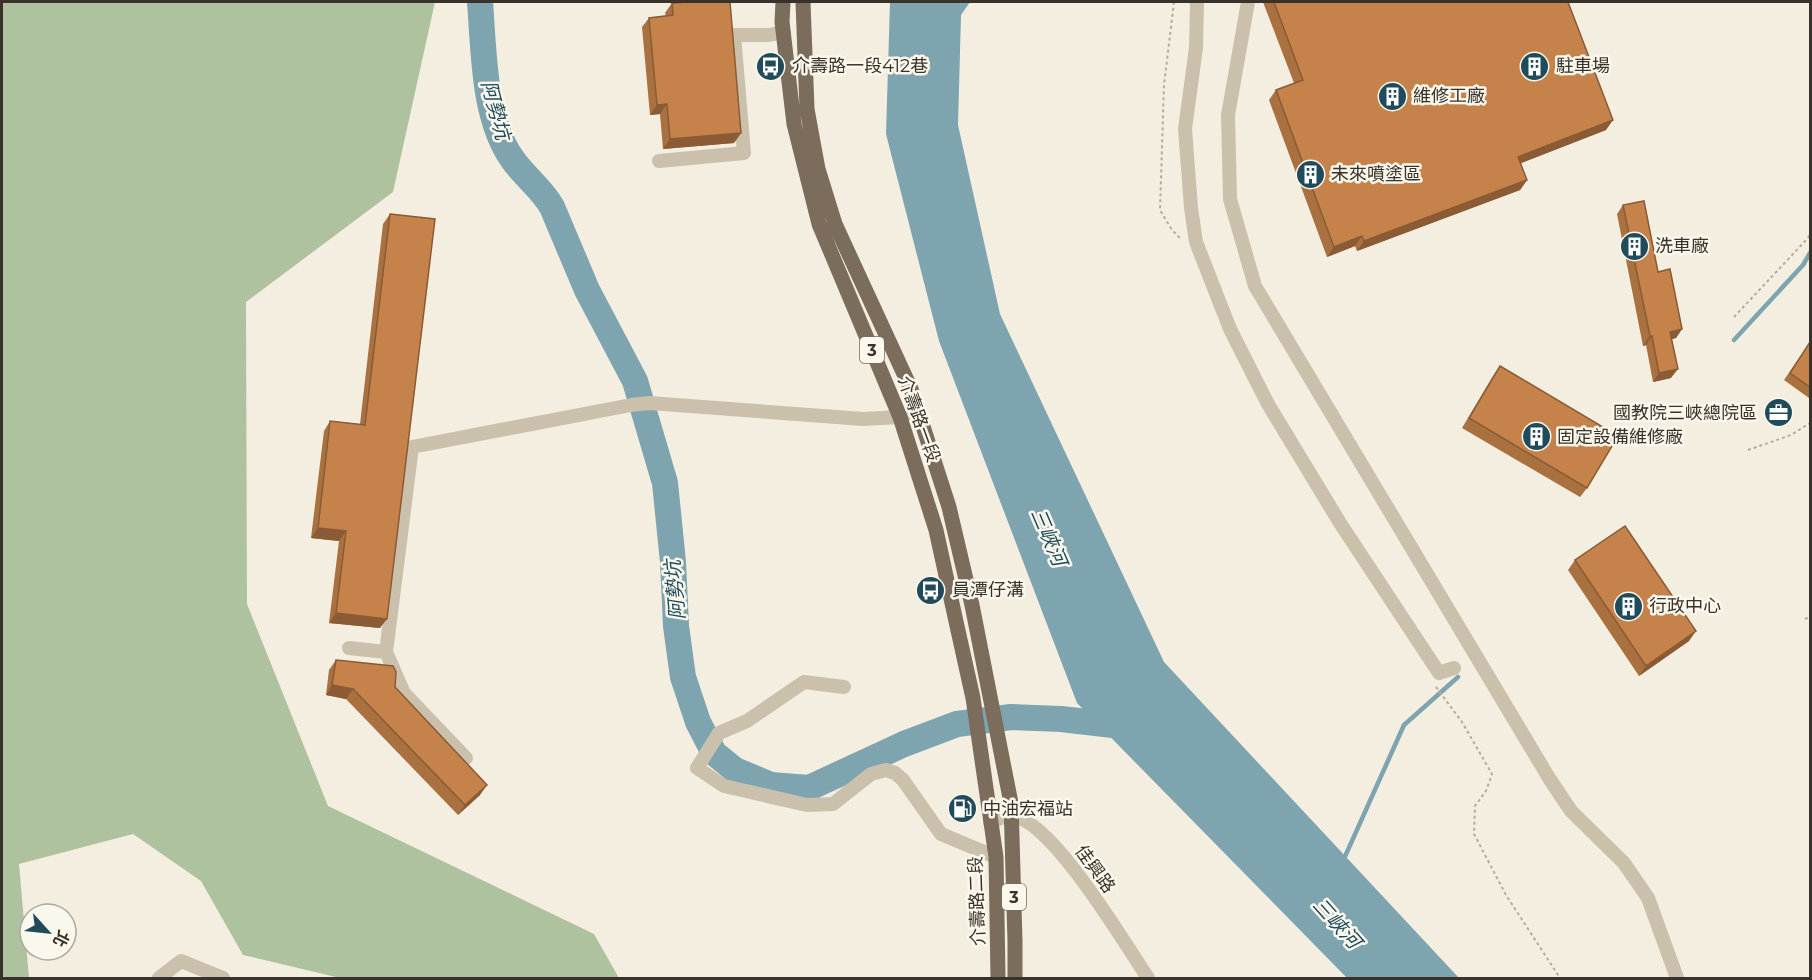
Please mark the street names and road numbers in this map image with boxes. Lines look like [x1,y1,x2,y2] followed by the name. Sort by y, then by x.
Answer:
[860,337,884,363] road number: 3
[893,373,945,465] street label: 介壽路一段
[1070,841,1120,897] street label: 佳興路
[964,856,990,946] street label: 介壽路二段
[1002,884,1026,910] road number: 3

